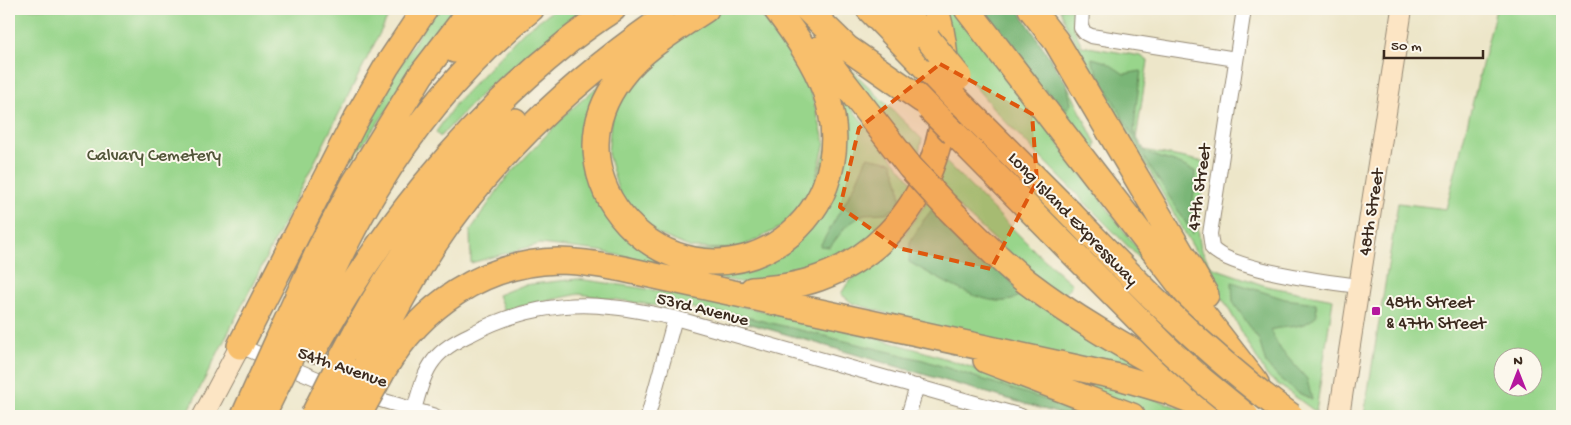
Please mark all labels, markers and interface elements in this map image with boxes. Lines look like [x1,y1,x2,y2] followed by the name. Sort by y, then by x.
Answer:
[1384,28,1482,60] scale bar
[1391,38,1422,56] text: 50 m
[1184,141,1217,232] street label: 47th Street
[87,146,221,167] park label: Calvary Cemetery
[1003,148,1142,291] street label: Long Island Expressway
[1355,166,1390,257] street label: 48th Street
[654,289,751,332] street label: 53rd Avenue
[1386,293,1487,335] place label: 48th Street & 47th Street
[1370,305,1382,317] marker: 48th Street & 47th Street
[295,343,390,394] street label: 54th Avenue
[1494,348,1544,398] north arrow
[1513,353,1523,370] text: N

